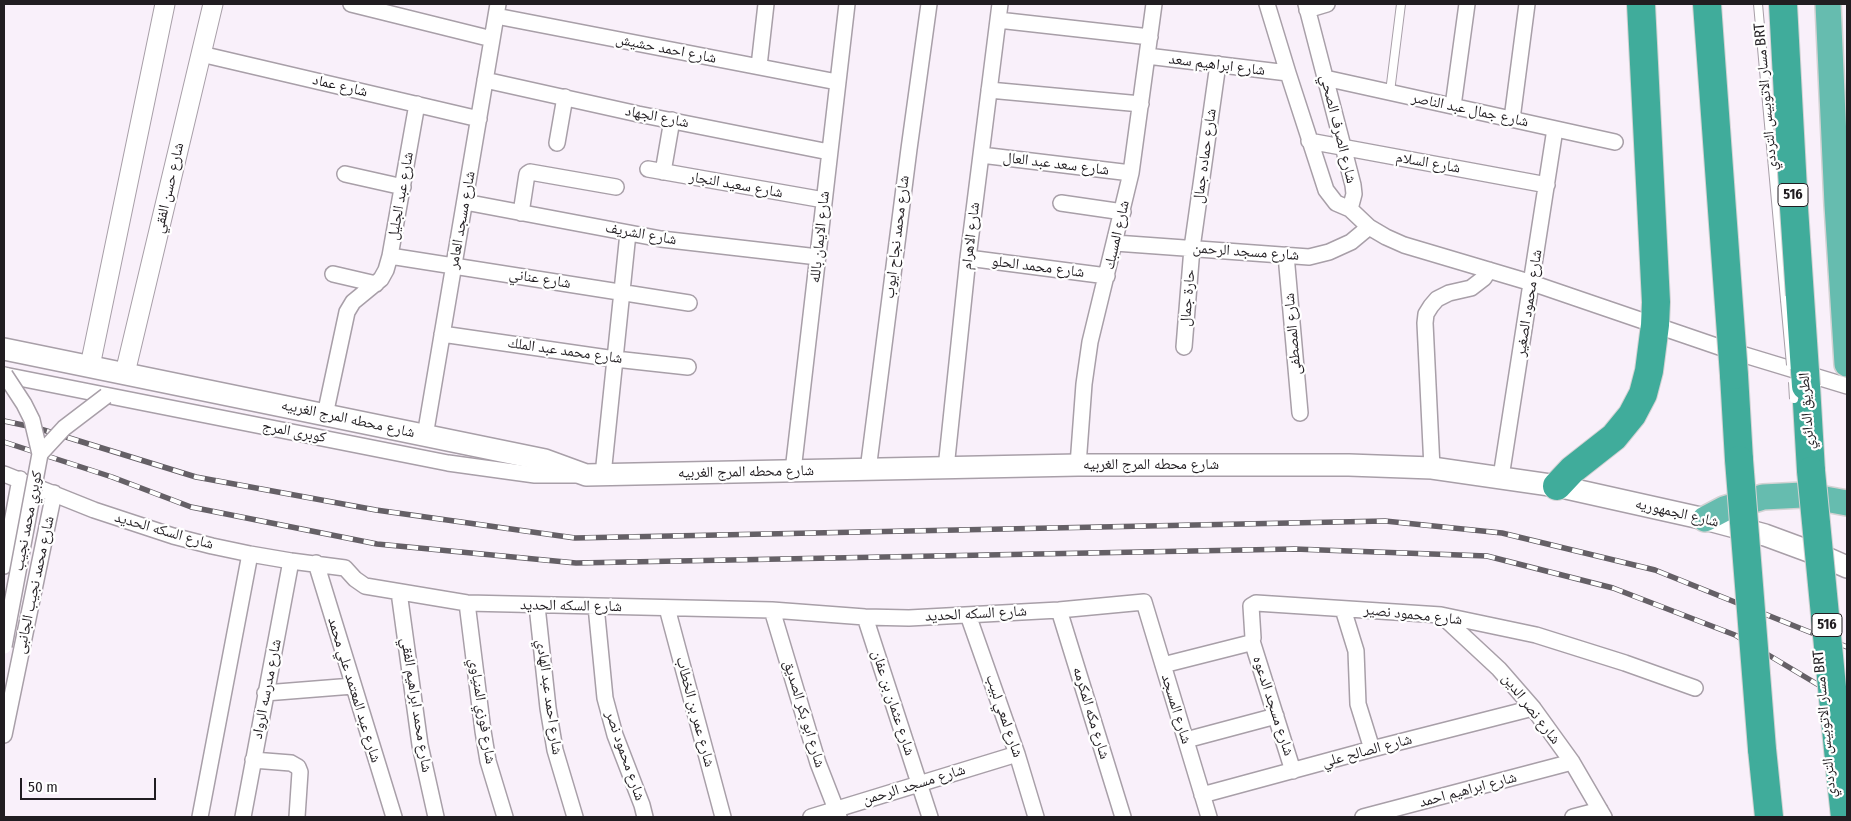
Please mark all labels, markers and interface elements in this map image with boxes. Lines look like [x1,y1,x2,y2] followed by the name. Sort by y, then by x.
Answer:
[1751,22,1781,172] street label: مسار الاتوبيس الترددي BRT
[614,30,718,68] street label: شارع احمد حشيش
[1168,50,1266,80] street label: شارع ابراهيم سعد
[311,71,369,101] street label: شارع عماد
[1316,73,1360,185] street label: شارع الصرف الصحي
[1410,89,1530,131] street label: شارع جمال عبد الناصر
[624,102,690,132] street label: شارع الجهاد
[1189,107,1221,205] street label: شارع حماده جمال
[150,141,188,235] street label: شارع حسن الفقي
[1394,148,1462,178] street label: شارع السلام
[1002,149,1110,179] street label: شارع سعد عبد العال
[384,150,418,242] street label: شارع عبد الجليل
[688,168,784,202] street label: شارع سعيد النجار
[445,170,479,270] street label: شارع مسجد العامر
[881,174,913,300] street label: شارع محمد نجاح ايوب
[1778,184,1808,206] road number: 516
[806,190,834,284] street label: شارع الايمان بالله
[1100,199,1134,271] street label: شارع المسبك
[958,201,984,271] street label: شارع الاهرام
[604,219,678,249] street label: شارع الشريف
[1192,239,1300,265] street label: شارع مسجد الرحمن
[1512,248,1546,358] street label: شارع محمود الصغير
[991,252,1085,282] street label: شارع محمد الحلو
[508,265,572,293] street label: شارع عناني
[1177,269,1199,327] street label: حارة جمال
[1280,292,1306,376] street label: شارع المصطفى
[506,334,624,368] street label: شارع محمد عبد الملك
[1795,372,1819,450] street label: الطريق الدائري
[280,396,416,442] street label: شارع محطه المرج الغربيه
[260,417,328,447] street label: كوبرى المرج
[1083,456,1219,474] street label: شارع محطه المرج الغربيه
[678,462,814,482] street label: شارع محطه المرج الغربيه
[9,469,47,573] street label: كوبري محمد نجيب
[1633,495,1721,531] street label: شارع الجمهوريه
[112,508,216,554] street label: شارع السكه الحديد
[12,514,58,656] street label: شارع محمد نجيب الجانبى
[520,596,622,616] street label: شارع السكه الحديد
[1363,601,1463,629] street label: شارع محمود نصير
[925,602,1027,626] street label: شارع السكه الحديد
[1812,614,1842,636] road number: 516
[323,615,385,765] street label: شارع عبد المعتمد علي محمد
[396,636,436,774] street label: شارع محمد ابراهيم الفقي
[248,637,286,741] street label: شارع مدرسه الرواد
[532,638,566,756] street label: شارع احمد عبد الهادي
[867,648,919,758] street label: شارع عثمان بن عفان
[1810,649,1840,799] street label: مسار الاتوبيس الترددي BRT
[1248,654,1298,758] street label: شارع مسجد الدعوه
[672,655,718,769] street label: شارع عمر بن الخطاب
[465,657,499,765] street label: شارع فوزي المنياوي
[779,658,829,770] street label: شارع ابو بكر الصديق
[1068,665,1114,761] street label: شارع مكه المكرمه
[1498,670,1564,748] street label: شارع نصر الدين
[981,672,1027,760] street label: شارع لمعي لبيب
[1157,672,1195,746] street label: شارع المسجد
[601,709,649,803] street label: شارع محمود نصر
[1320,730,1414,772] street label: شارع الصالح علي
[860,761,968,809] street label: شارع مسجد الرحمن
[22,768,159,800] scale bar
[1417,768,1519,812] street label: شارع ابراهيم احمد
[28,778,58,796] text: 50 m

